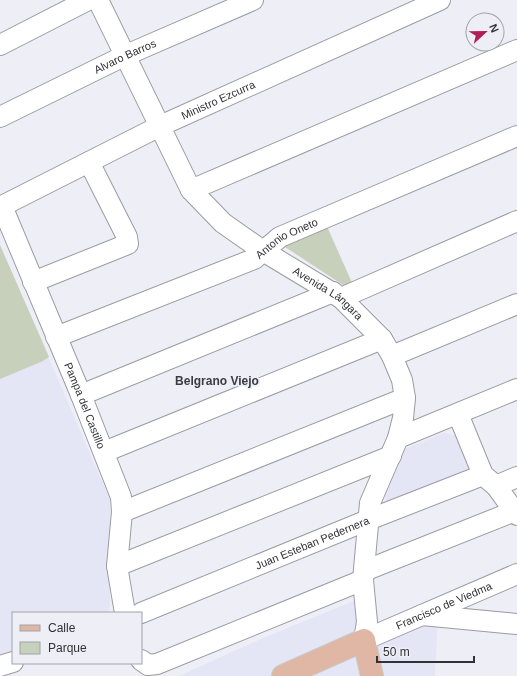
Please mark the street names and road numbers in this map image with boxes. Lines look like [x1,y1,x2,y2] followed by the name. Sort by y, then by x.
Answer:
[92,37,158,76] street label: Alvaro Barros
[179,78,258,122] street label: Ministro Ezcurra
[253,216,319,261] street label: Antonio Oneto
[291,265,366,323] street label: Avenida Lángara
[62,361,107,450] street label: Pampa del Castillo
[254,514,372,572] street label: Juan Esteban Pedernera
[394,579,494,631] street label: Francisco de Viedma

